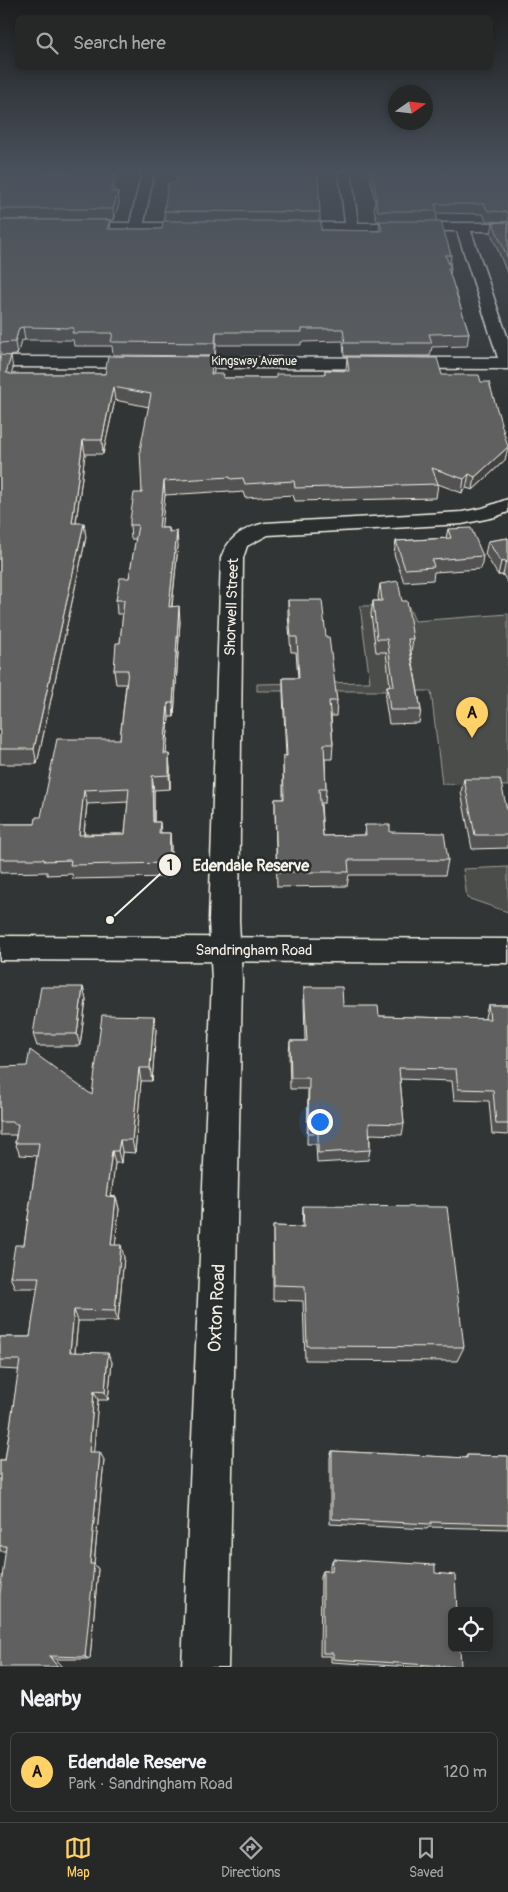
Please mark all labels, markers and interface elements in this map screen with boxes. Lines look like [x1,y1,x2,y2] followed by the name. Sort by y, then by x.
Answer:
[15,15,493,70] search box
[33,29,61,57] icon: search
[73,31,166,55] text: Search here
[388,85,433,130] north arrow
[211,354,297,369] street label: Kingsway Avenue
[221,557,243,656] street label: Shorwell Street
[456,697,488,738] pin: A
[158,850,319,881] callout: Edendale Reserve
[167,856,173,875] text: 1
[193,856,310,876] text: Edendale Reserve
[196,941,312,960] street label: Sandringham Road
[307,1109,333,1135] your location
[203,1263,231,1353] street label: Oxton Road
[448,1607,493,1652] map controls
[448,1607,493,1652] button: locate
[20,1686,81,1713] text: Nearby
[68,1750,206,1774] text: Edendale Reserve
[32,1762,42,1782] text: A
[443,1762,487,1782] text: 120 m
[68,1774,233,1794] text: Park · Sandringham Road
[64,1834,92,1881] tab: Map
[221,1834,280,1881] tab: Directions
[409,1834,444,1881] tab: Saved

